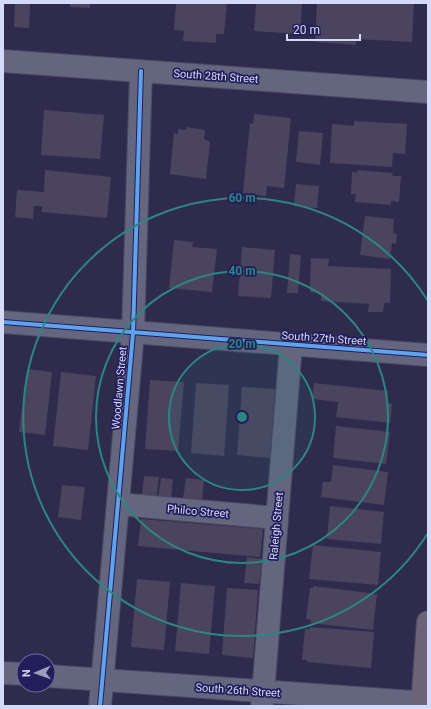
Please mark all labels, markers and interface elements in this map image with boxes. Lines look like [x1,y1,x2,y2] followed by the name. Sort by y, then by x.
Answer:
[287,16,360,42] scale bar
[293,23,320,37] text: 20 m
[173,67,259,86] street label: South 28th Street
[228,191,256,205] text: 60 m
[228,264,256,278] text: 40 m
[281,329,367,348] street label: South 27th Street
[228,337,256,351] text: 20 m
[109,346,130,430] street label: Woodlawn Street
[235,410,249,424] centre of rings
[267,491,286,560] street label: Raleigh Street
[166,502,230,521] street label: Philco Street
[16,653,56,693] north arrow
[20,669,33,677] text: N
[195,681,281,700] street label: South 26th Street

